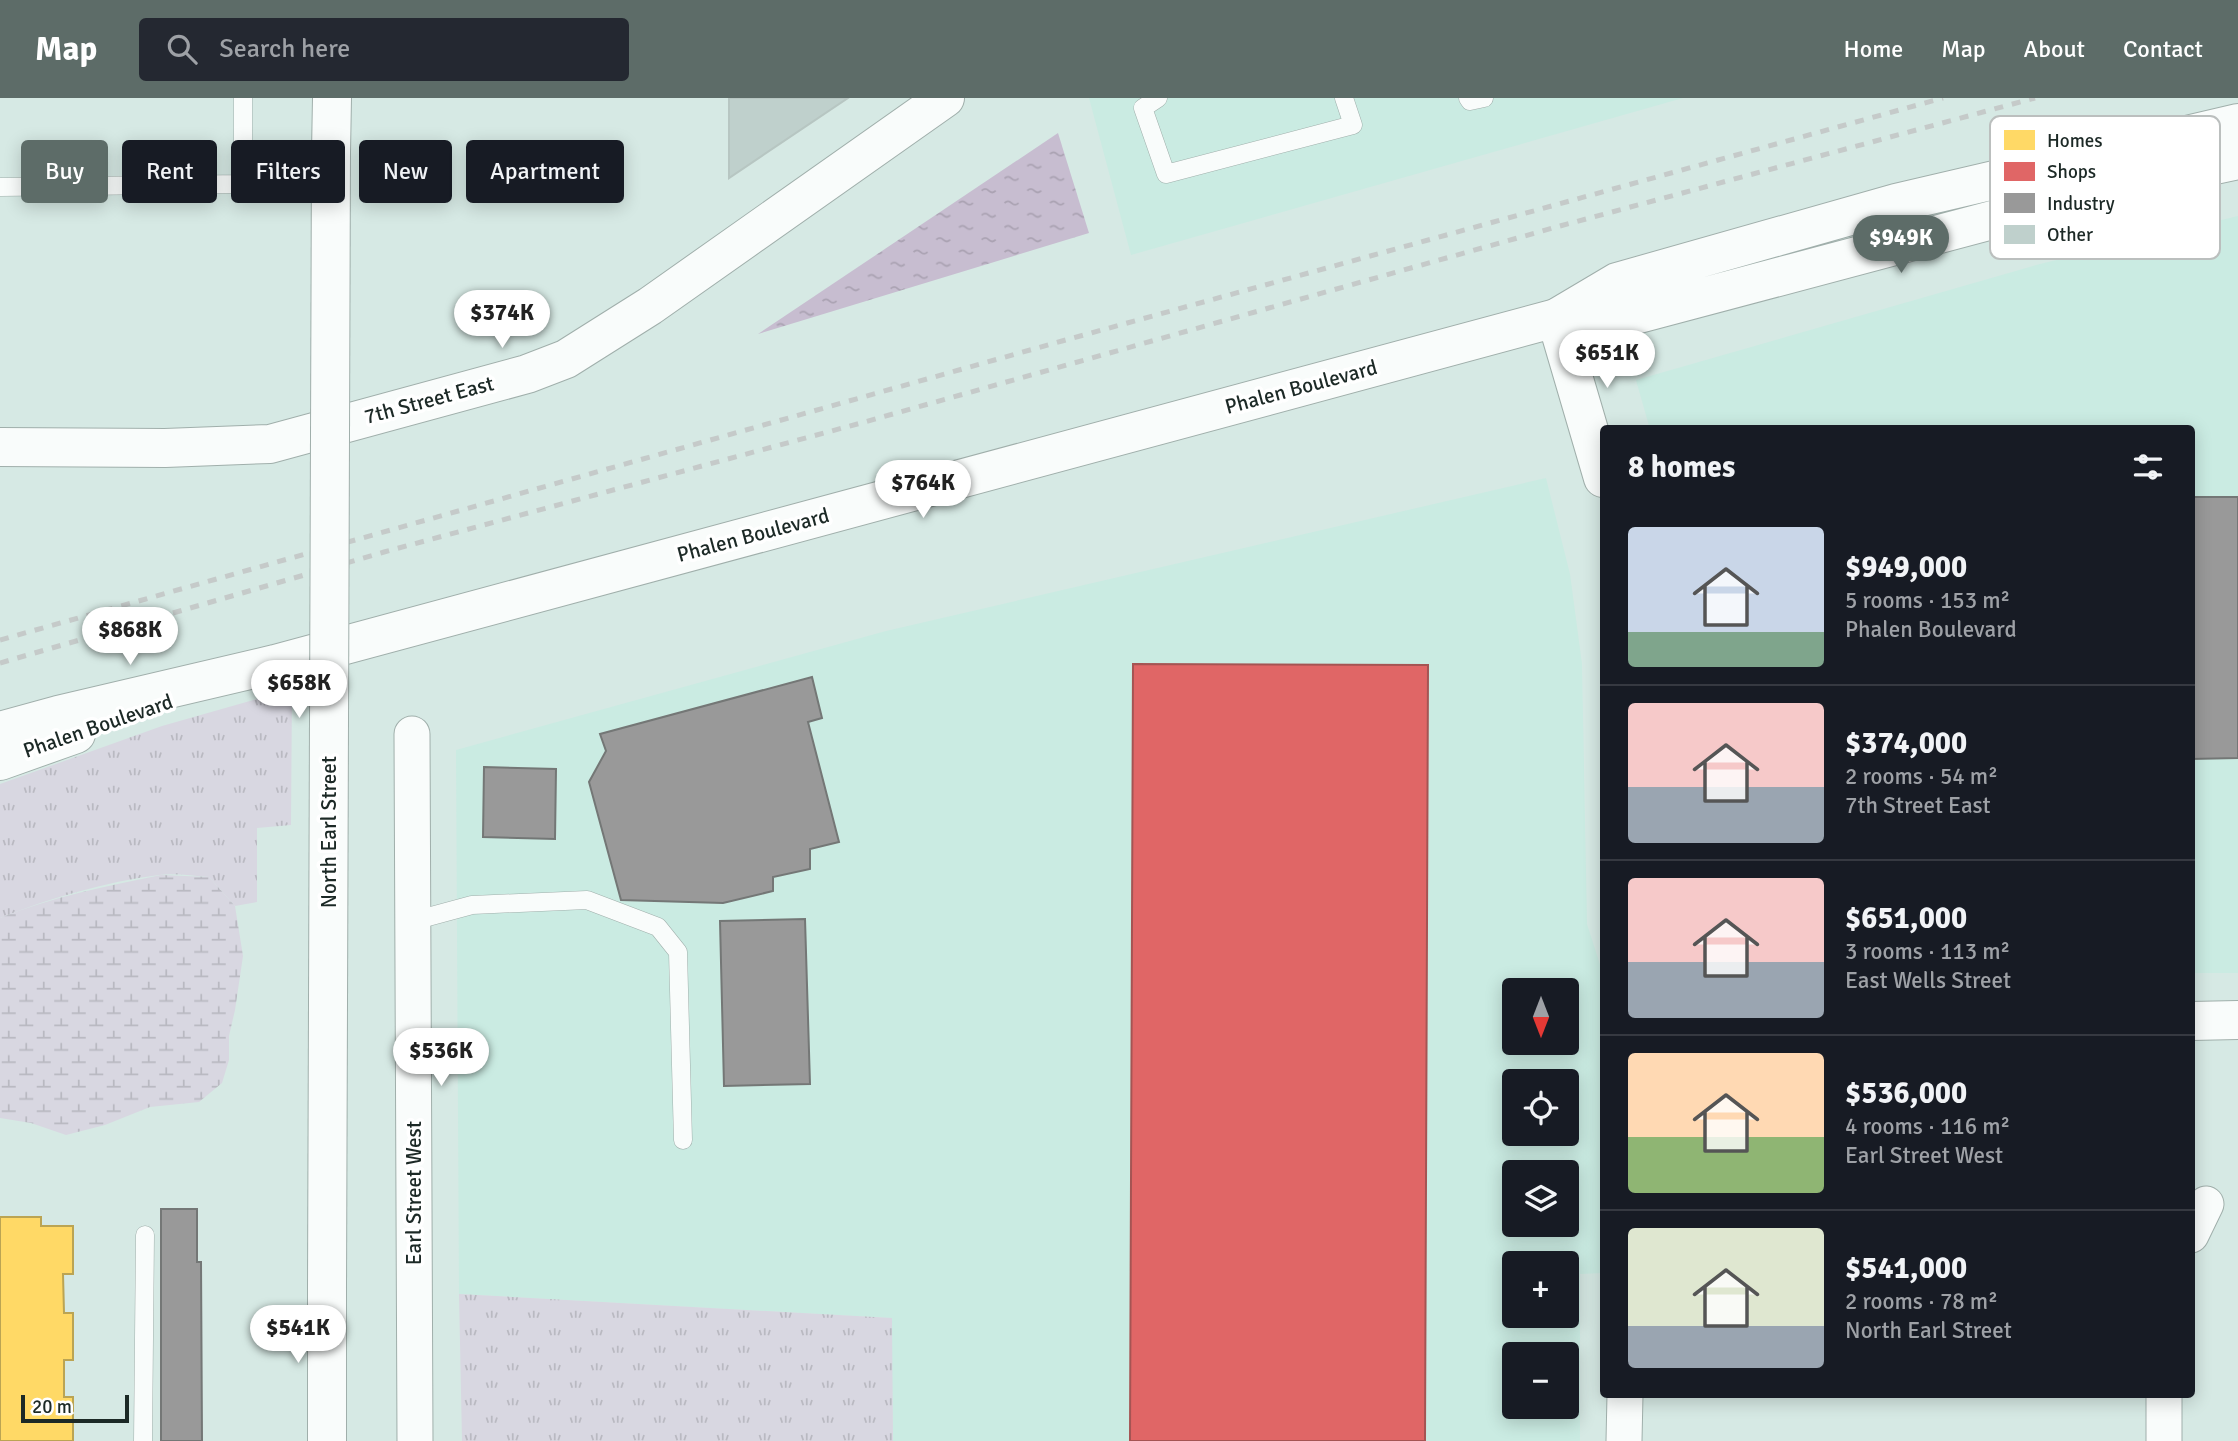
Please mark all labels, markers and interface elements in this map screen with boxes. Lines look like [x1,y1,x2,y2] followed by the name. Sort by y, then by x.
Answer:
[139,18,629,81] search box
[35,29,97,70] text: Map
[163,30,201,68] icon: search
[219,33,350,65] text: Search here
[1843,34,1903,64] text: Home
[1941,34,1986,64] text: Map
[2024,34,2085,64] text: About
[2123,34,2203,64] text: Contact
[1990,116,2220,259] legend
[2047,129,2103,153] text: Homes
[21,140,108,203] chip: Buy
[122,140,217,203] chip: Rent
[231,140,345,203] chip: Filters
[359,140,452,203] chip: New
[466,140,624,203] chip: Apartment
[2047,160,2096,184] text: Shops
[2047,192,2115,216] text: Industry
[1852,216,1950,275] pin: $949K
[1869,223,1933,252] text: $949K
[2047,223,2093,247] text: Other
[453,290,551,350] pin: $374K
[470,298,534,327] text: $374K
[1558,330,1656,390] pin: $651K
[1575,338,1639,367] text: $651K
[1222,354,1380,420] street label: Phalen Boulevard
[361,370,497,430] street label: 7th Street East
[2129,448,2167,486] icon: filters
[1628,449,1735,486] text: 8 homes
[874,460,972,520] pin: $764K
[891,468,955,497] text: $764K
[674,502,832,568] street label: Phalen Boulevard
[1845,549,1967,586] text: $949,000
[1684,555,1768,639] icon: home
[1845,586,2010,615] text: 5 rooms · 153 m²
[81,608,179,667] pin: $868K
[98,615,162,644] text: $868K
[1845,615,2017,644] text: Phalen Boulevard
[250,660,348,720] pin: $658K
[267,668,331,697] text: $658K
[20,688,176,764] street label: Phalen Boulevard
[1845,725,1967,762] text: $374,000
[1684,731,1768,815] icon: home
[316,756,342,908] street label: North Earl Street
[1845,762,1998,791] text: 2 rooms · 54 m²
[1845,791,1991,820] text: 7th Street East
[1845,900,1967,937] text: $651,000
[1684,906,1768,990] icon: home
[1845,937,2010,966] text: 3 rooms · 113 m²
[1845,966,2011,995] text: East Wells Street
[1502,978,1578,1055] north arrow
[1502,978,1579,1419] map controls
[392,1028,490,1088] pin: $536K
[409,1036,473,1065] text: $536K
[1502,1069,1579,1146] button: locate
[1845,1075,1967,1112] text: $536,000
[1684,1081,1768,1165] icon: home
[1845,1112,2010,1141] text: 4 rooms · 116 m²
[401,1121,427,1265] street label: Earl Street West
[1845,1141,2003,1170] text: Earl Street West
[1502,1160,1579,1237] button: layers
[1845,1250,1967,1287] text: $541,000
[1502,1251,1579,1328] button: +
[1684,1256,1768,1340] icon: home
[1845,1287,1998,1316] text: 2 rooms · 78 m²
[249,1306,347,1365] pin: $541K
[266,1313,330,1342] text: $541K
[1845,1316,2012,1345] text: North Earl Street
[1502,1342,1579,1419] button: −
[21,1392,130,1424] scale bar
[32,1395,72,1419] text: 20 m

